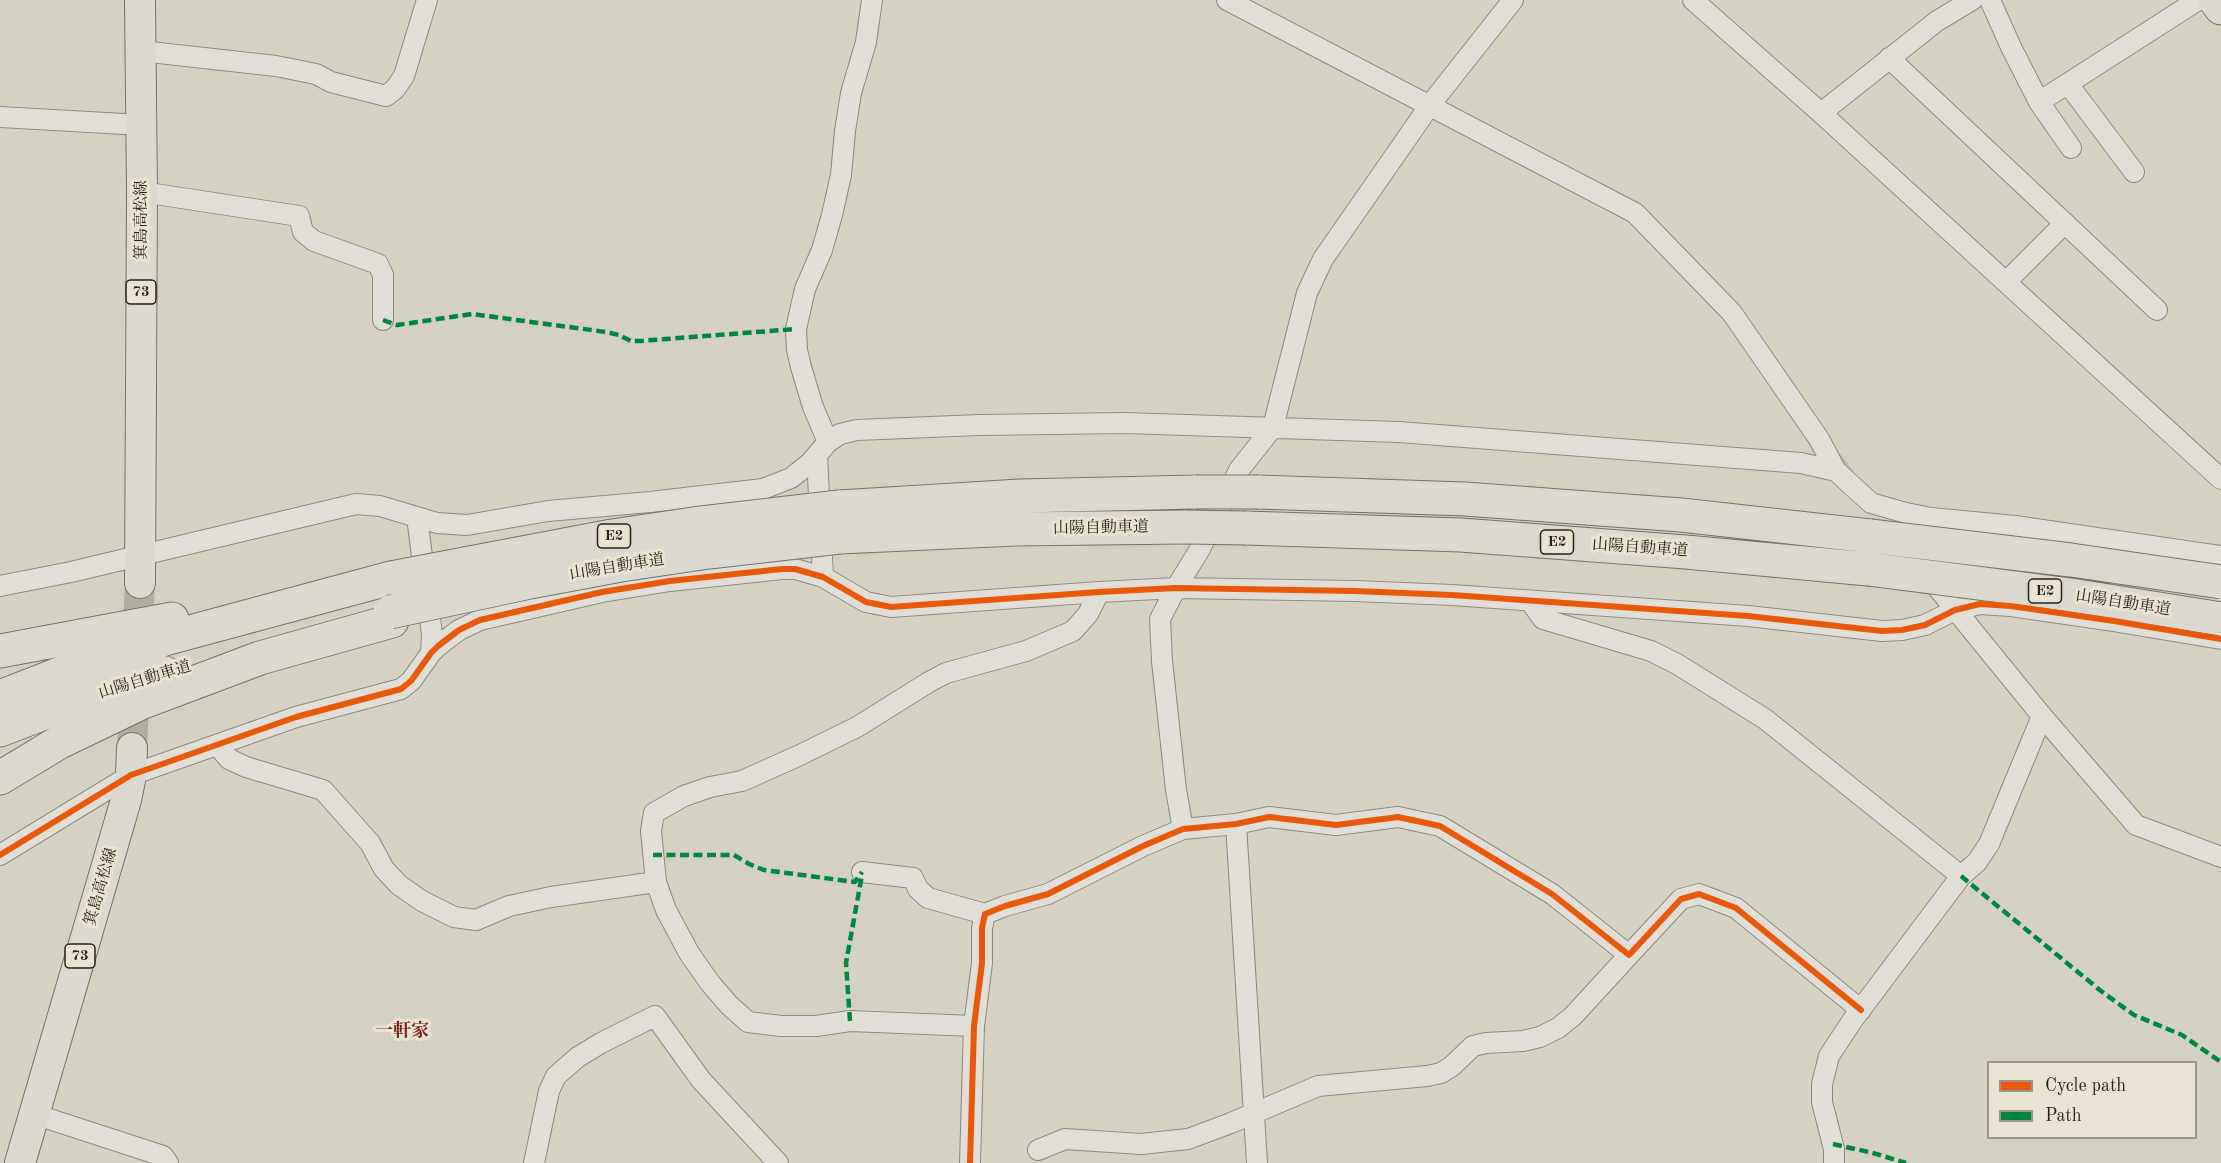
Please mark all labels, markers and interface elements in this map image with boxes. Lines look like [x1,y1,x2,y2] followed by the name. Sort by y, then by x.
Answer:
[132,180,152,260] street label: 箕島高松線
[126,280,156,304] road number: 73
[1053,518,1149,538] street label: 山陽自動車道
[598,524,630,548] road number: E2
[1540,530,1574,554] road number: E2
[1591,535,1689,561] street label: 山陽自動車道
[568,550,666,584] street label: 山陽自動車道
[2028,579,2062,603] road number: E2
[2074,586,2172,620] street label: 山陽自動車道
[96,657,194,703] street label: 山陽自動車道
[81,846,121,928] street label: 箕島高松線
[65,944,95,968] road number: 73
[375,1020,429,1042] district label: 一軒家
[1987,1061,2197,1139] legend
[2045,1077,2126,1095] text: Cycle path
[2045,1107,2081,1125] text: Path

